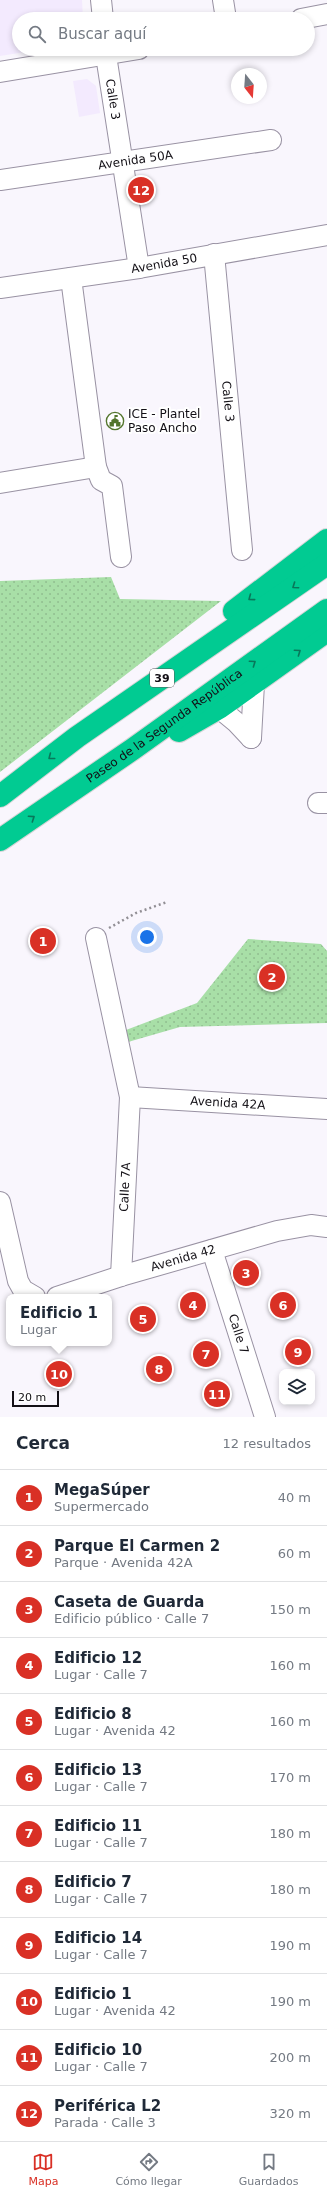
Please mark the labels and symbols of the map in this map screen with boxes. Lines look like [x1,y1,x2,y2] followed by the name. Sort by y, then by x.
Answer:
[231,68,267,104] north arrow
[103,78,123,121] street label: Calle 3
[97,147,175,172] street label: Avenida 50A
[128,175,154,205] pin: 12
[130,251,198,276] street label: Avenida 50
[219,380,237,423] street label: Calle 3
[128,407,200,435] place label: ICE - Plantel Paso Ancho
[105,411,125,431] public building icon: ICE - Plantel Paso Ancho
[292,581,299,589] one-way arrow
[249,593,256,600] one-way arrow
[294,650,301,657] one-way arrow
[249,661,256,668] one-way arrow
[84,666,245,786] street label: Paseo de la Segunda República
[150,669,174,687] road number: 39
[48,752,55,759] one-way arrow
[28,815,35,823] one-way arrow
[30,926,56,956] pin: 1
[137,927,157,947] your location
[259,962,285,992] pin: 2
[190,1094,267,1112] street label: Avenida 42A
[117,1161,133,1212] street label: Calle 7A
[149,1242,217,1274] street label: Avenida 42
[233,1258,259,1288] pin: 3
[180,1290,206,1320] pin: 4
[270,1290,296,1320] pin: 6
[130,1304,156,1334] pin: 5
[226,1312,252,1356] street label: Calle 7
[285,1337,311,1367] pin: 9
[193,1339,219,1369] pin: 7
[146,1354,172,1384] pin: 8
[46,1359,72,1389] pin: 10
[204,1379,230,1409] pin: 11
[12,1389,59,1408] scale bar

